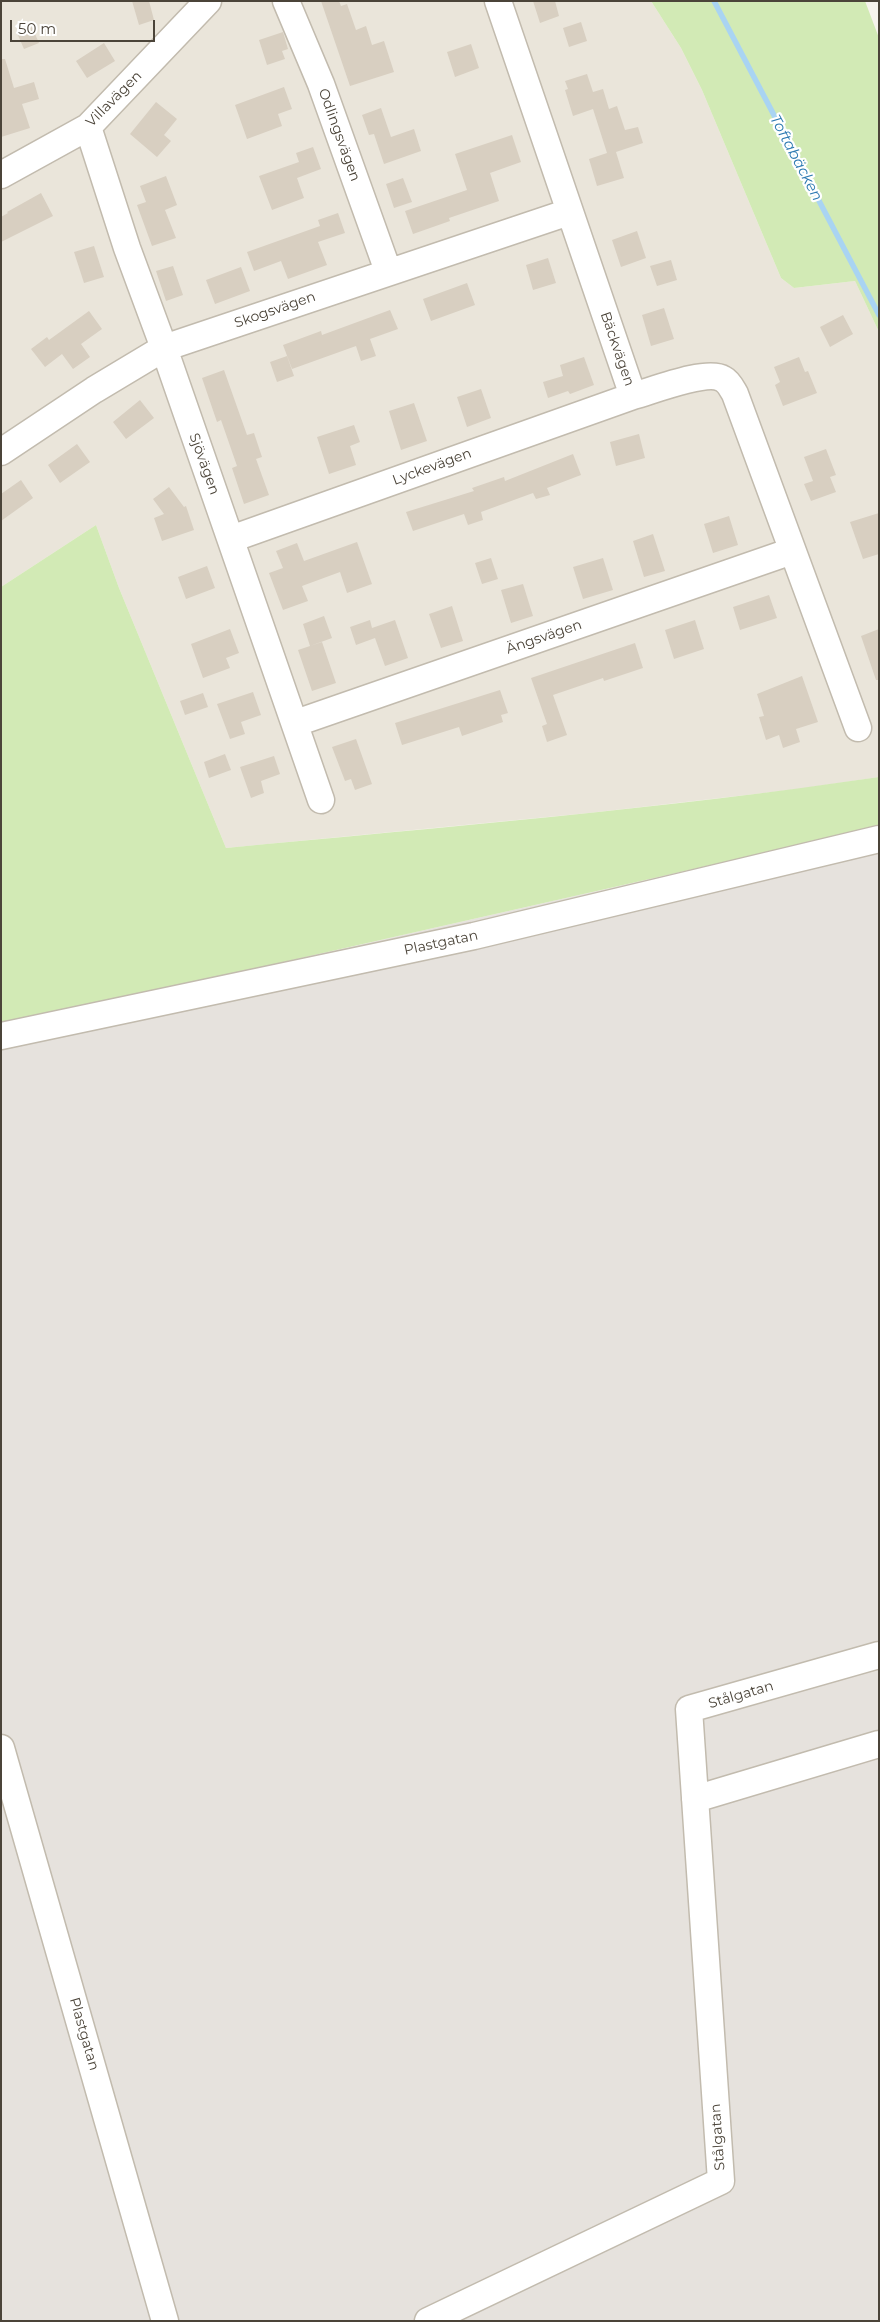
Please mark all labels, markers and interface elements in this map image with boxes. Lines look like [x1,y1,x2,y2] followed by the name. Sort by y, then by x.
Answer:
[12,10,158,42] scale bar
[18,19,56,38] text: 50 m
[83,68,145,130] street label: Villavägen
[314,86,364,184] street label: Odlingsvägen
[766,112,826,204] water label: Toftabäcken
[232,288,318,332] street label: Skogsvägen
[596,310,638,388] street label: Bäckvägen
[185,431,223,497] street label: Sjövägen
[390,445,474,489] street label: Lyckevägen
[504,616,584,658] street label: Ängsvägen
[402,927,480,959] street label: Plastgatan
[706,1678,776,1712] street label: Stålgatan
[66,1995,102,2073] street label: Plastgatan
[707,2103,729,2171] street label: Stålgatan

